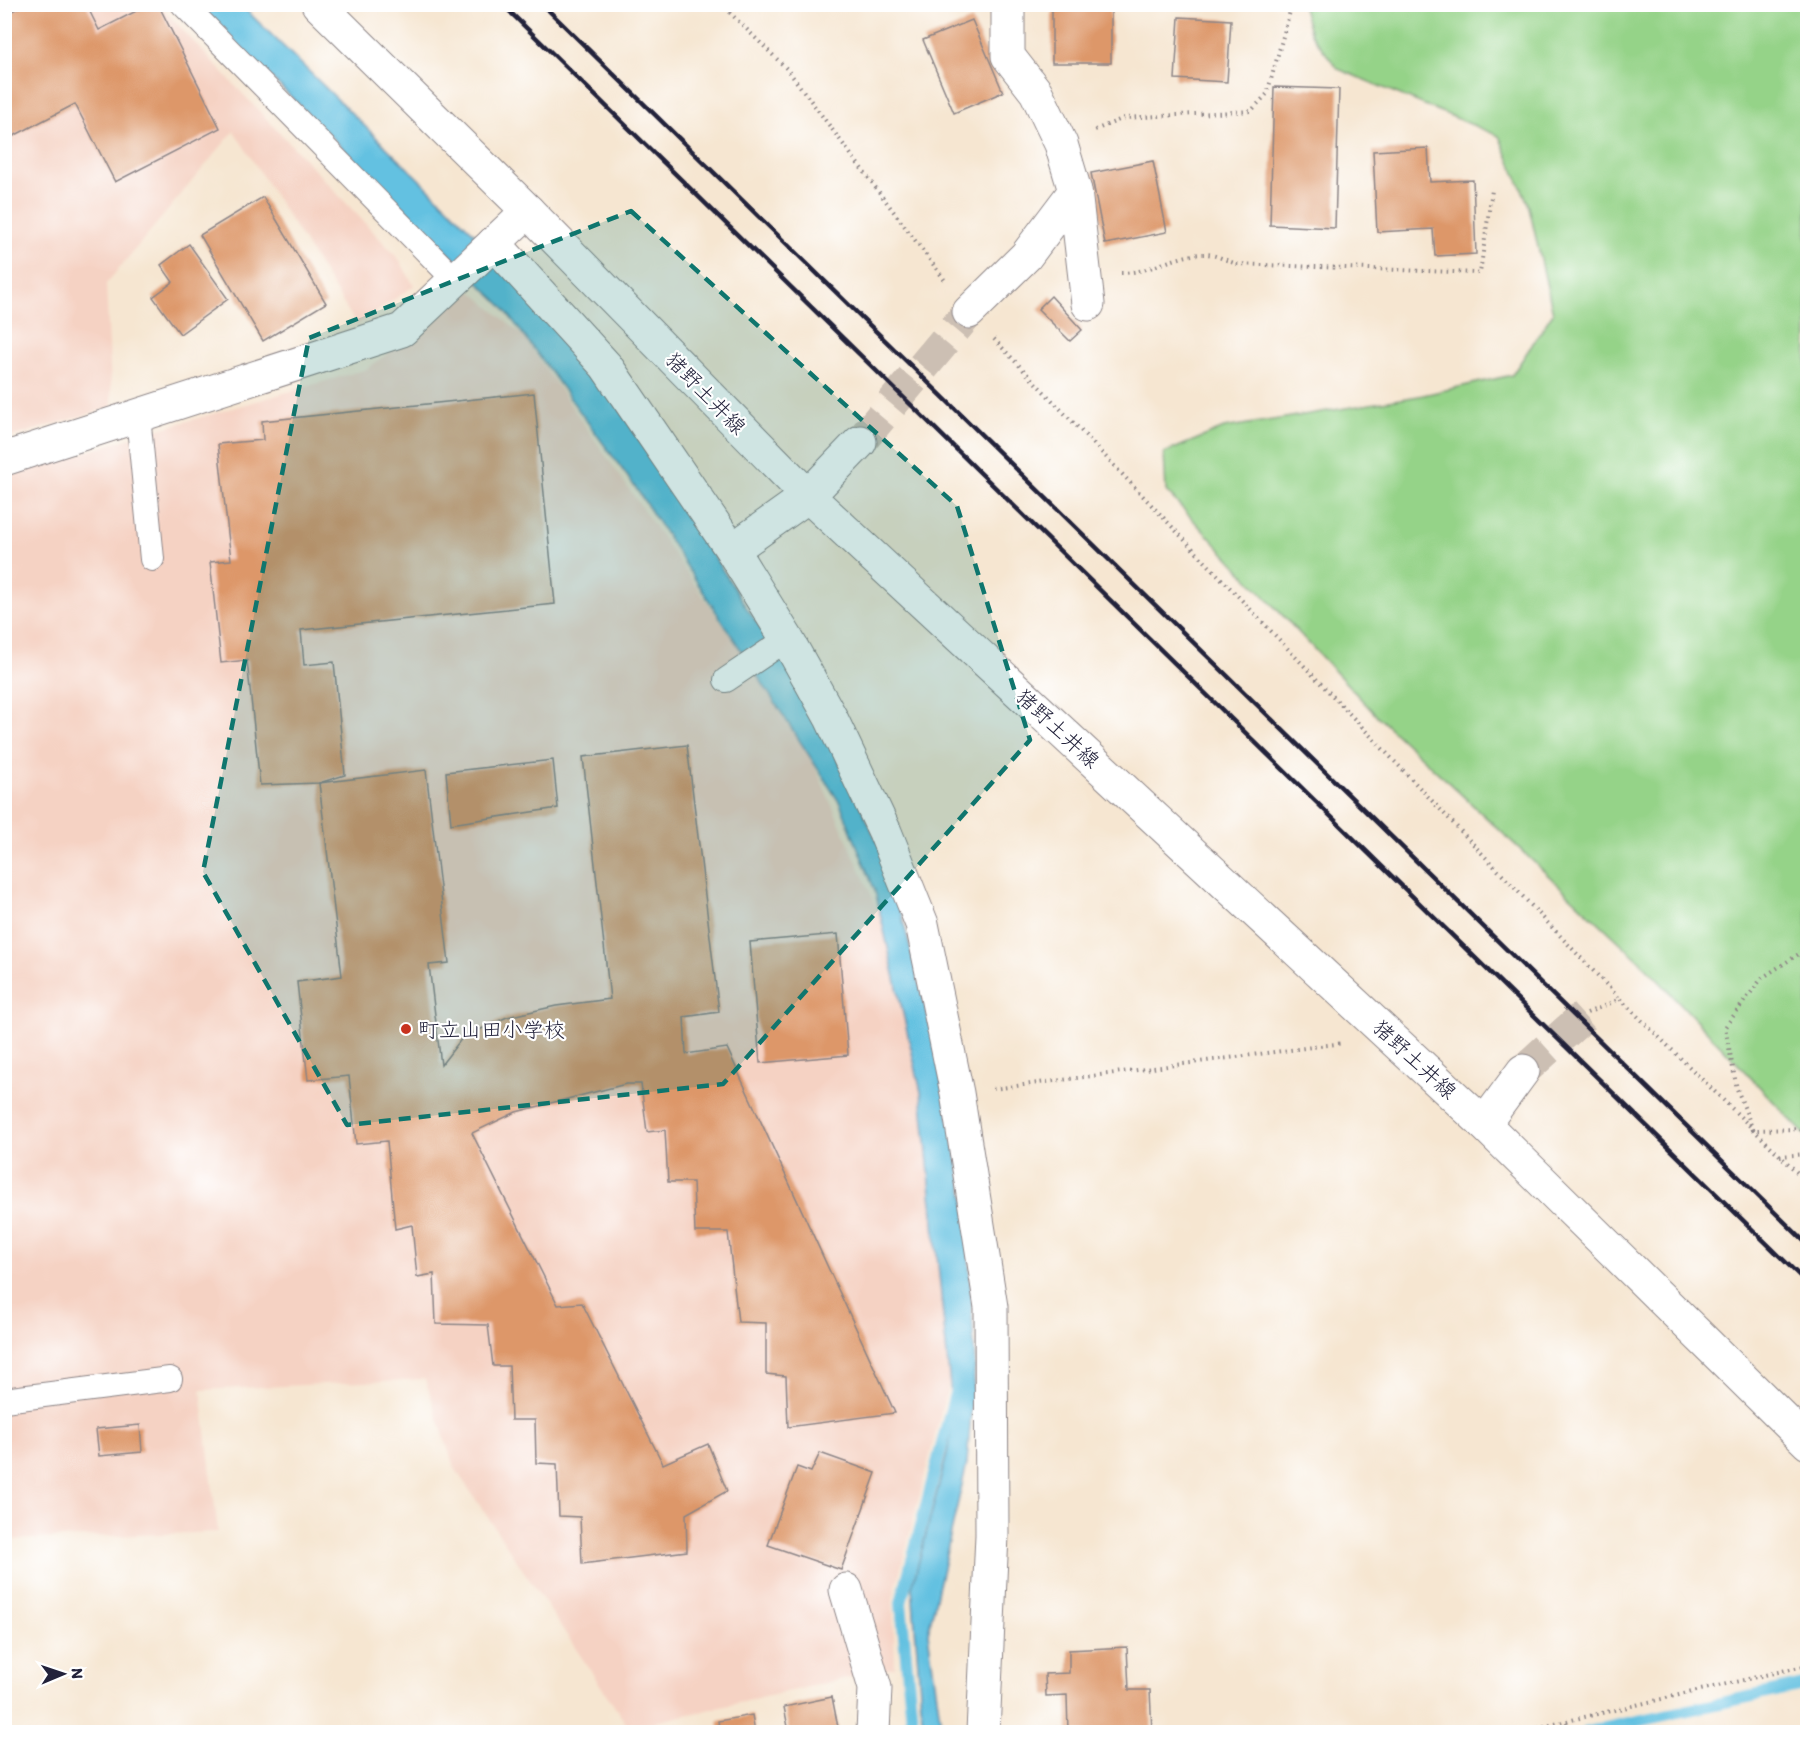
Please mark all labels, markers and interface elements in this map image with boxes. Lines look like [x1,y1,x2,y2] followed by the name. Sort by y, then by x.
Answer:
[661,347,751,439] street label: 猪野土井線
[1011,683,1105,773] street label: 猪野土井線
[1368,1014,1462,1104] street label: 猪野土井線
[418,1017,565,1042] place label: 町立山田小学校
[399,1022,413,1036] marker: 町立山田小学校
[33,1644,93,1704] north arrow
[68,1668,87,1679] text: N

